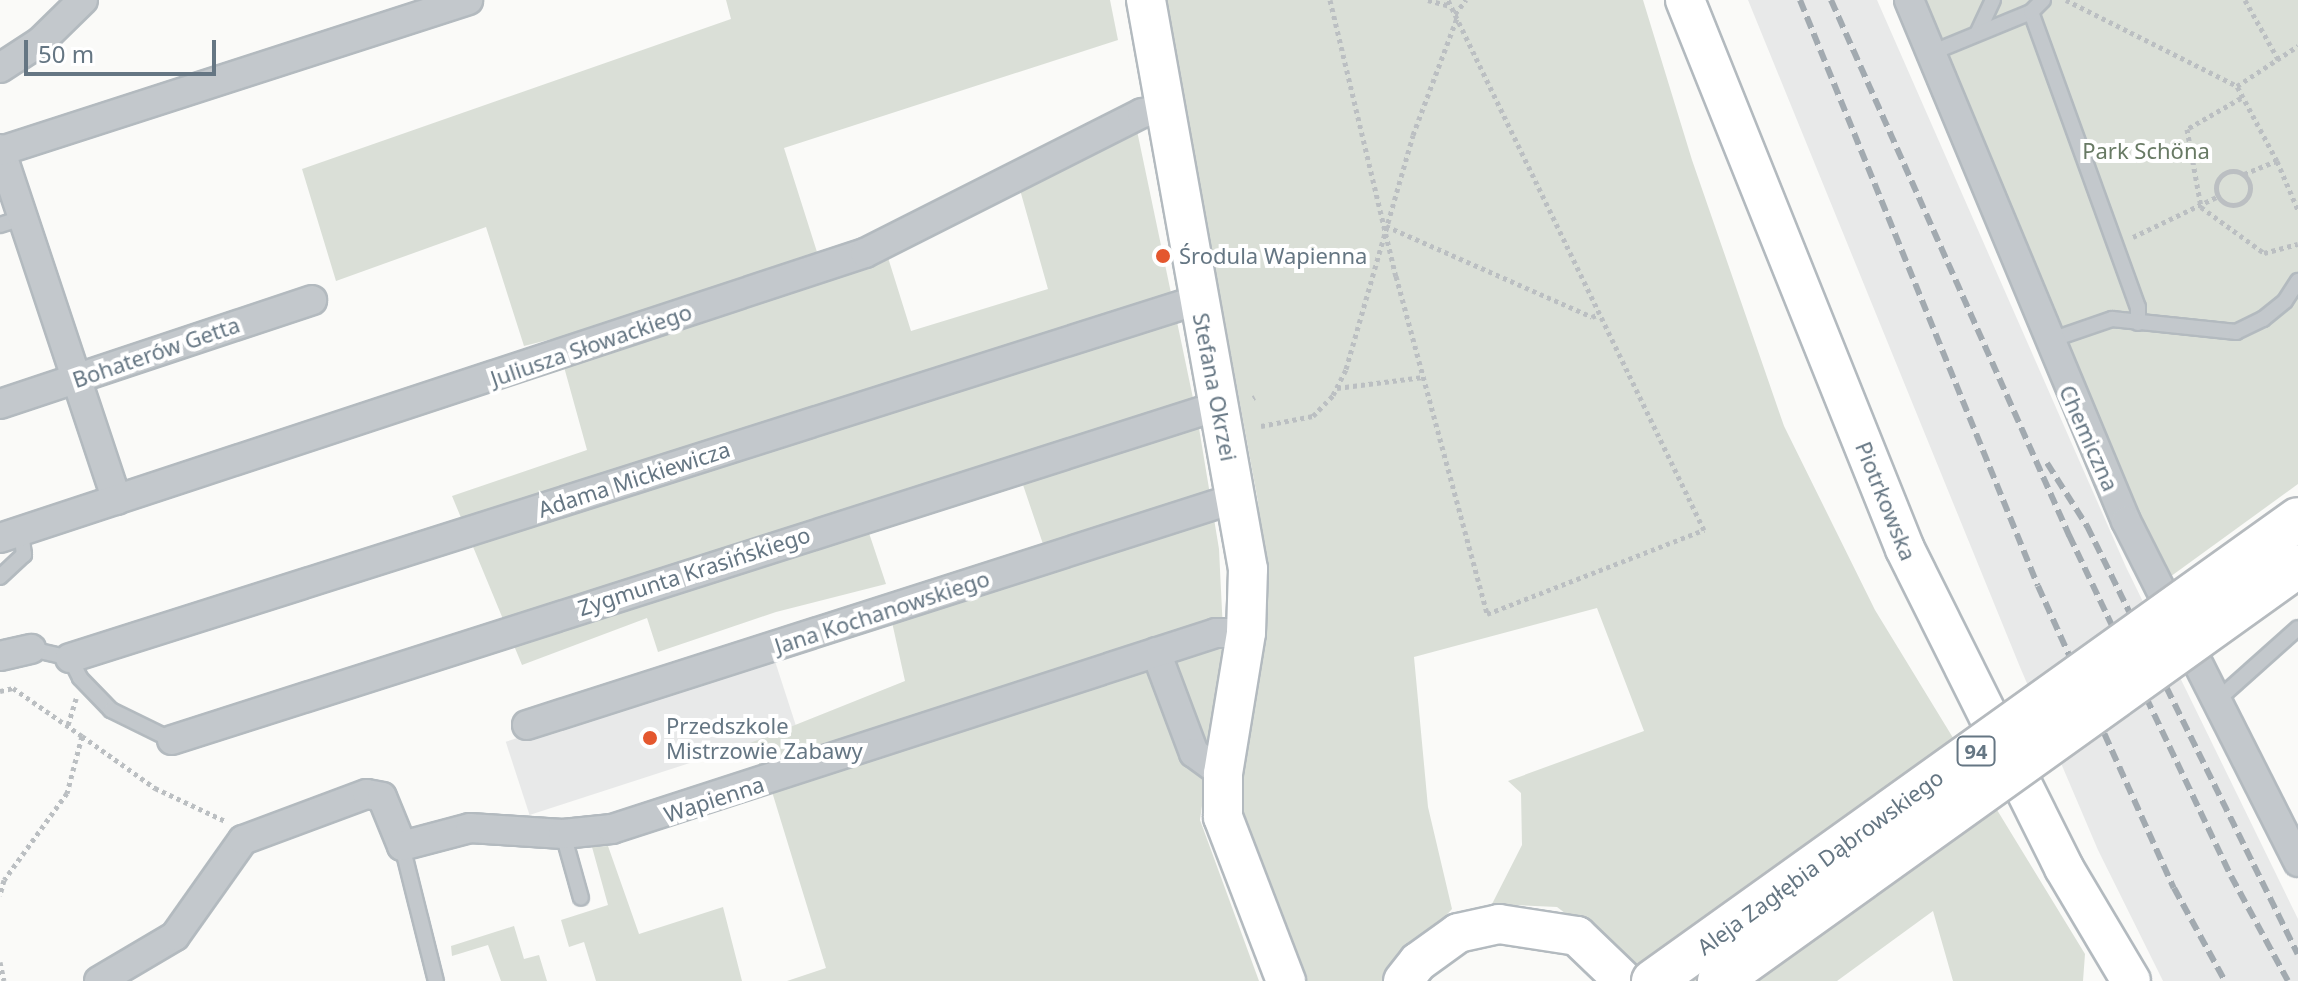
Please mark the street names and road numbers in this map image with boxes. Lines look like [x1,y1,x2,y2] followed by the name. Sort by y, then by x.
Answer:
[487,298,695,392] street label: Juliusza Słowackiego
[69,311,243,393] street label: Bohaterów Getta
[1188,311,1242,463] street label: Stefana Okrzei
[2054,381,2124,495] street label: Chemiczna
[535,435,733,523] street label: Adama Mickiewicza
[1850,438,1922,564] street label: Piotrkowska
[574,521,814,621] street label: Zygmunta Krasińskiego
[771,565,993,659] street label: Jana Kochanowskiego
[1956,735,1996,767] road number: 94
[1692,764,1948,960] street label: Aleja Zagłębia Dąbrowskiego
[661,770,767,828] street label: Wapienna

